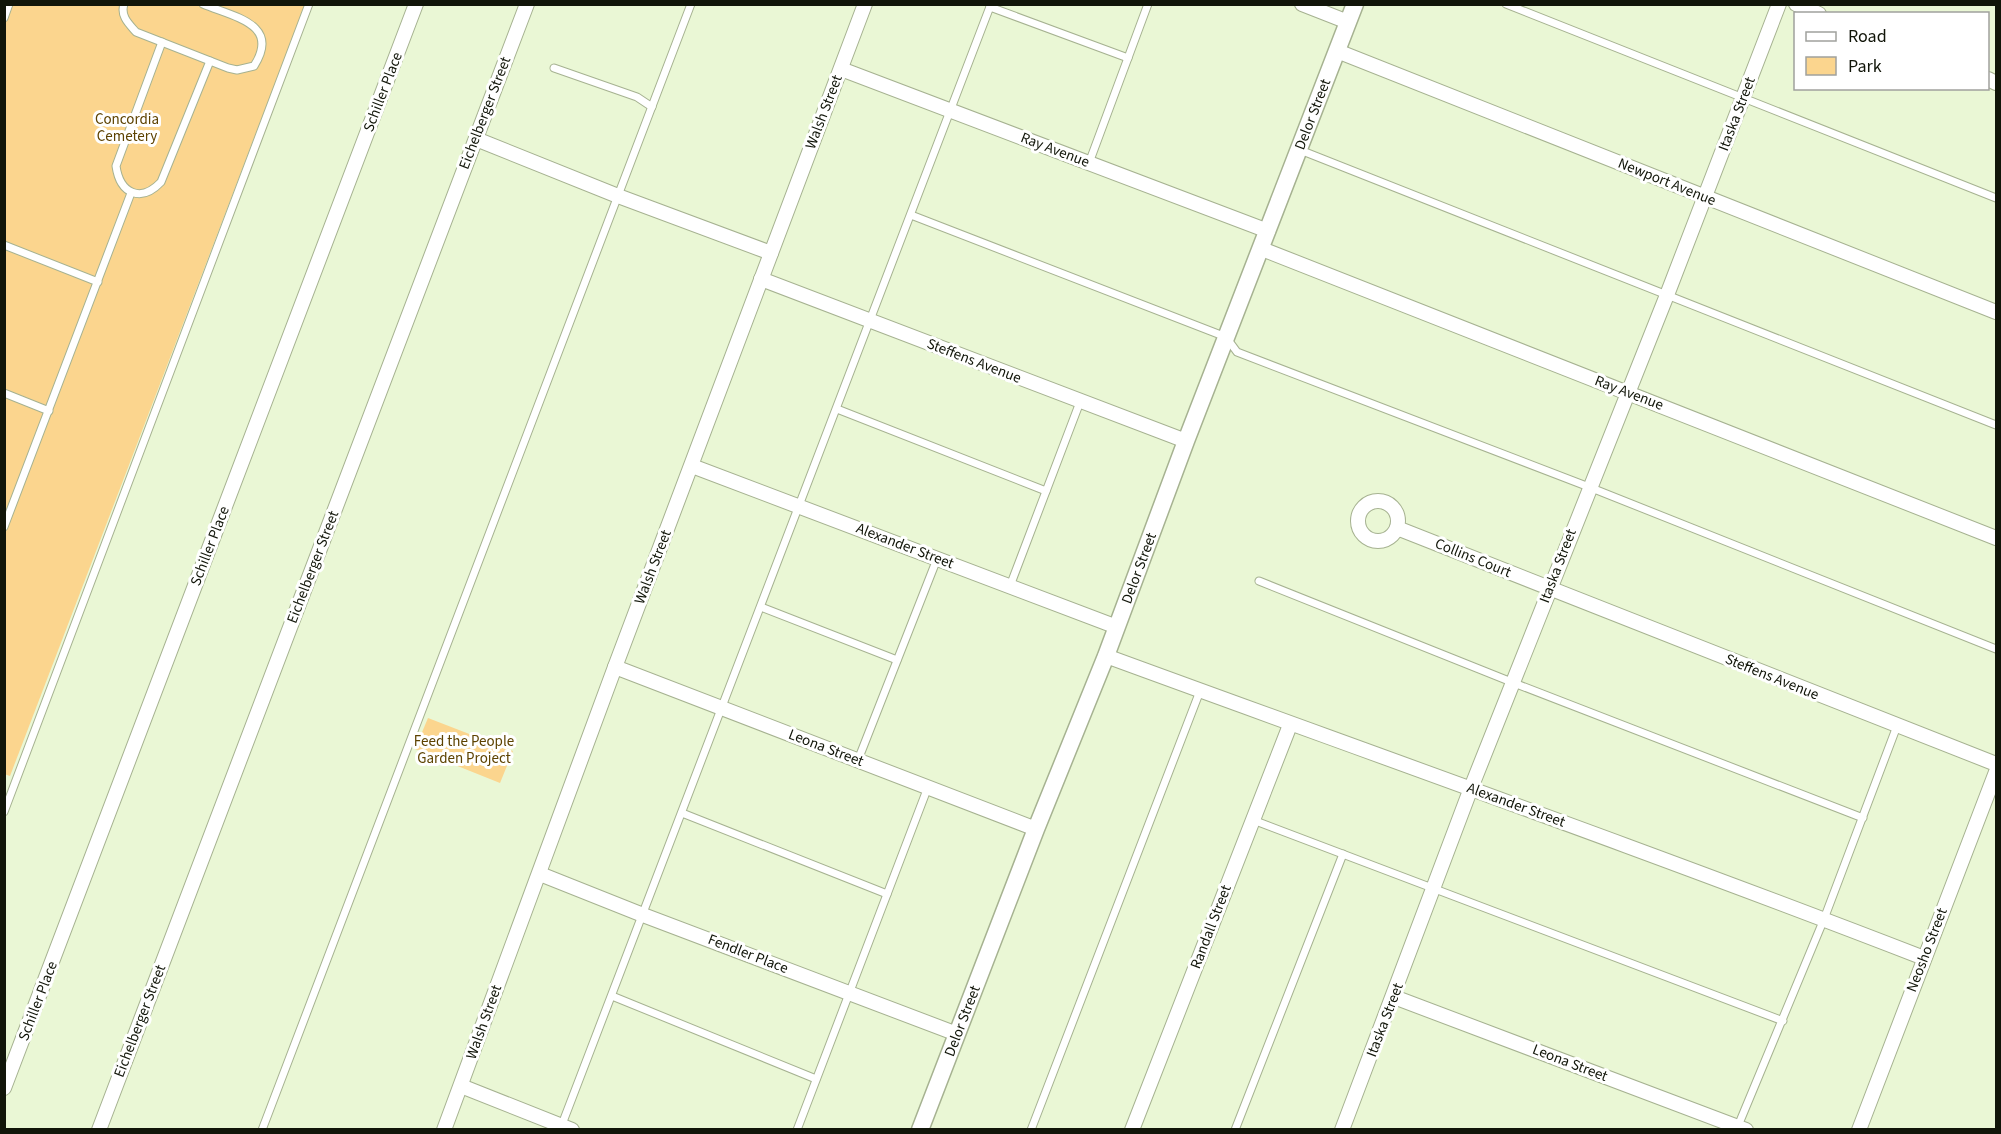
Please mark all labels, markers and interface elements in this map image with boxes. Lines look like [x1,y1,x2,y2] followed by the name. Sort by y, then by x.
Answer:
[1794,12,1989,90] legend
[1848,24,1887,49] text: Road
[358,49,408,135] street label: Schiller Place
[454,54,516,172] street label: Eichelberger Street
[1848,54,1882,79] text: Park
[800,72,848,152] street label: Walsh Street
[1713,74,1761,154] street label: Itaska Street
[1289,76,1336,153] street label: Delor Street
[95,109,159,147] park label: Concordia Cemetery
[1017,127,1093,173] street label: Ray Avenue
[1615,153,1719,211] street label: Newport Avenue
[924,333,1024,389] street label: Steffens Avenue
[1591,370,1667,416] street label: Ray Avenue
[185,503,235,589] street label: Schiller Place
[282,508,344,626] street label: Eichelberger Street
[853,518,957,574] street label: Alexander Street
[1534,526,1582,606] street label: Itaska Street
[629,527,677,607] street label: Walsh Street
[1116,530,1162,607] street label: Delor Street
[1432,533,1514,583] street label: Collins Court
[1722,649,1822,705] street label: Steffens Avenue
[785,724,867,772] street label: Leona Street
[414,731,514,769] park label: Feed the People Garden Project
[1464,777,1568,833] street label: Alexander Street
[1185,882,1237,972] street label: Randall Street
[1901,905,1953,995] street label: Neosho Street
[705,929,791,979] street label: Fendler Place
[13,958,63,1044] street label: Schiller Place
[109,962,171,1080] street label: Eichelberger Street
[1361,980,1409,1060] street label: Itaska Street
[461,982,507,1062] street label: Walsh Street
[939,982,985,1059] street label: Delor Street
[1529,1039,1611,1087] street label: Leona Street

